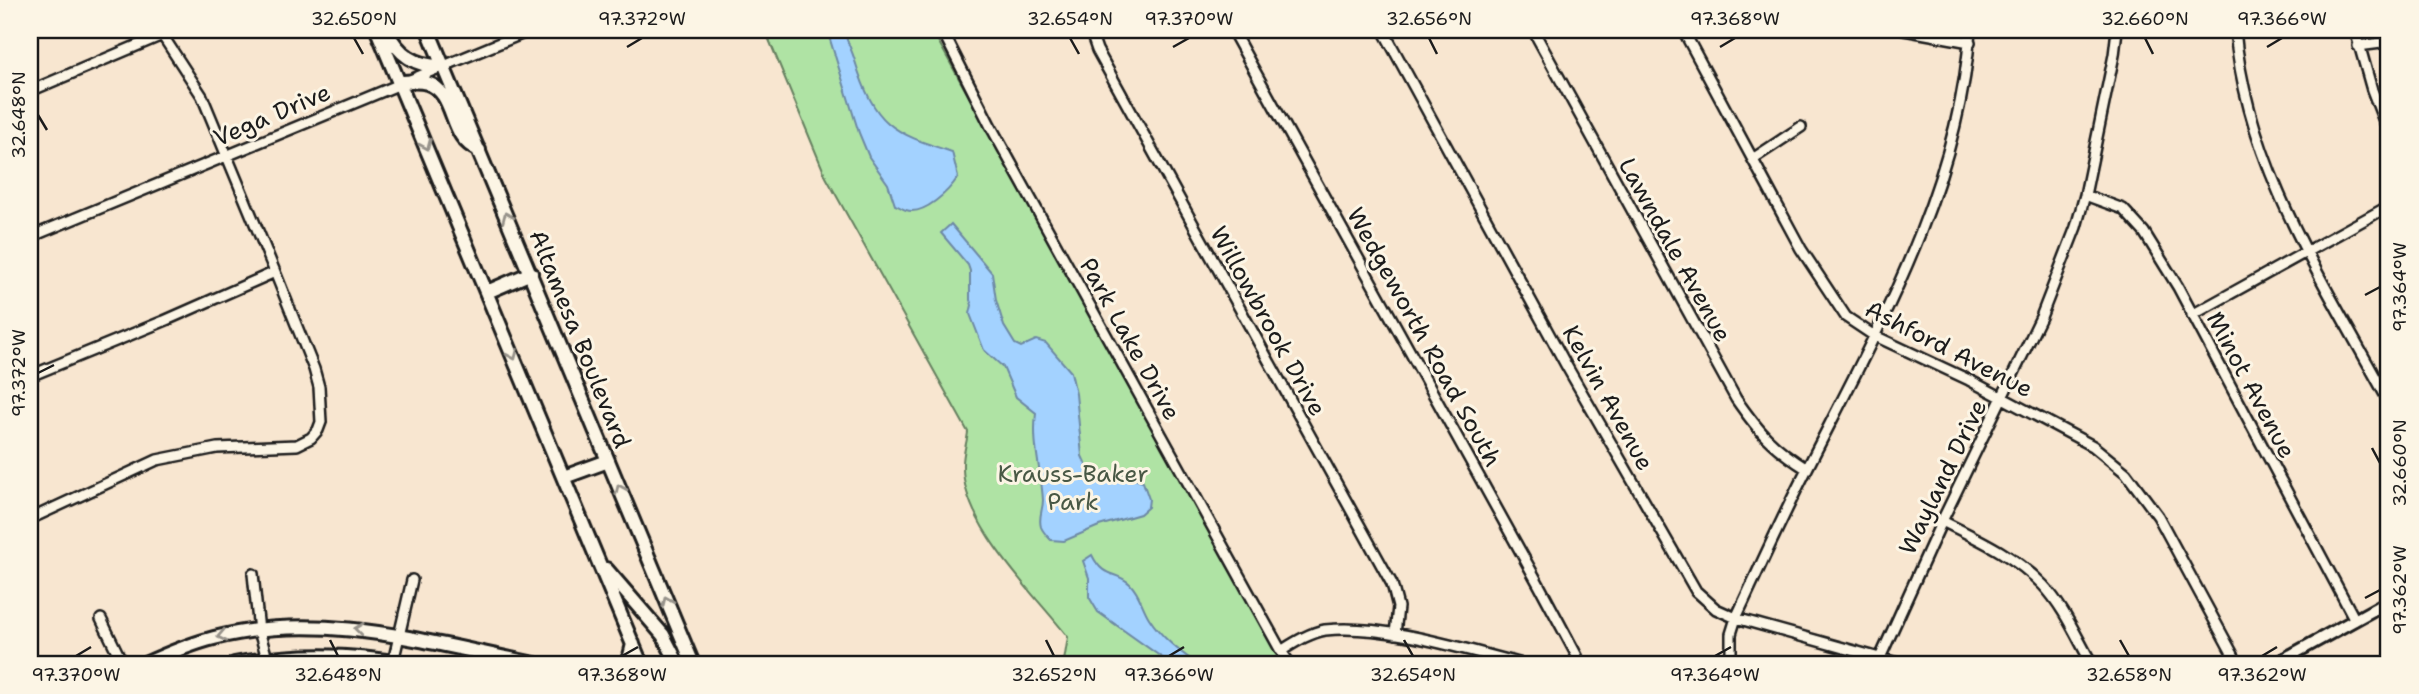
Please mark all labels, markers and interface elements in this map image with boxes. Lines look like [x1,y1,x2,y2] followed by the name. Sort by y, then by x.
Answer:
[311,7,397,31] text: 32.650°N
[598,7,686,31] text: 97.372°W
[1027,7,1113,31] text: 32.654°N
[1144,7,1234,31] text: 97.370°W
[1386,7,1472,31] text: 32.656°N
[1690,7,1780,31] text: 97.368°W
[2101,7,2189,31] text: 32.660°N
[2237,7,2327,31] text: 97.366°W
[7,71,31,159] text: 32.648°N
[209,76,335,154] street label: Vega Drive
[418,138,432,151] one-way arrow
[1611,152,1739,348] street label: Lawndale Avenue
[1339,202,1509,472] street label: Wedgeworth Road South
[501,211,515,224] one-way arrow
[1202,220,1334,422] street label: Willowbrook Drive
[522,225,638,453] street label: Altamesa Boulevard
[2388,242,2412,332] text: 97.364°W
[1072,252,1188,426] street label: Park Lake Drive
[1860,293,2038,405] street label: Ashford Avenue
[2199,306,2303,464] street label: Minot Avenue
[1555,320,1661,476] street label: Kelvin Avenue
[7,329,31,417] text: 97.372°W
[505,349,519,361] one-way arrow
[1892,394,1994,560] street label: Wayland Drive
[2388,419,2412,507] text: 32.660°N
[997,458,1149,518] park label: Krauss-Baker Park
[614,484,628,496] one-way arrow
[2388,545,2412,635] text: 97.362°W
[661,596,675,609] one-way arrow
[354,622,365,637] one-way arrow
[216,628,228,643] one-way arrow
[31,663,121,687] text: 97.370°W
[294,663,382,687] text: 32.648°N
[577,663,667,687] text: 97.368°W
[1011,663,1097,687] text: 32.652°N
[1124,663,1214,687] text: 97.366°W
[1370,663,1456,687] text: 32.654°N
[1670,663,1760,687] text: 97.364°W
[2086,663,2172,687] text: 32.658°N
[2217,663,2307,687] text: 97.362°W

